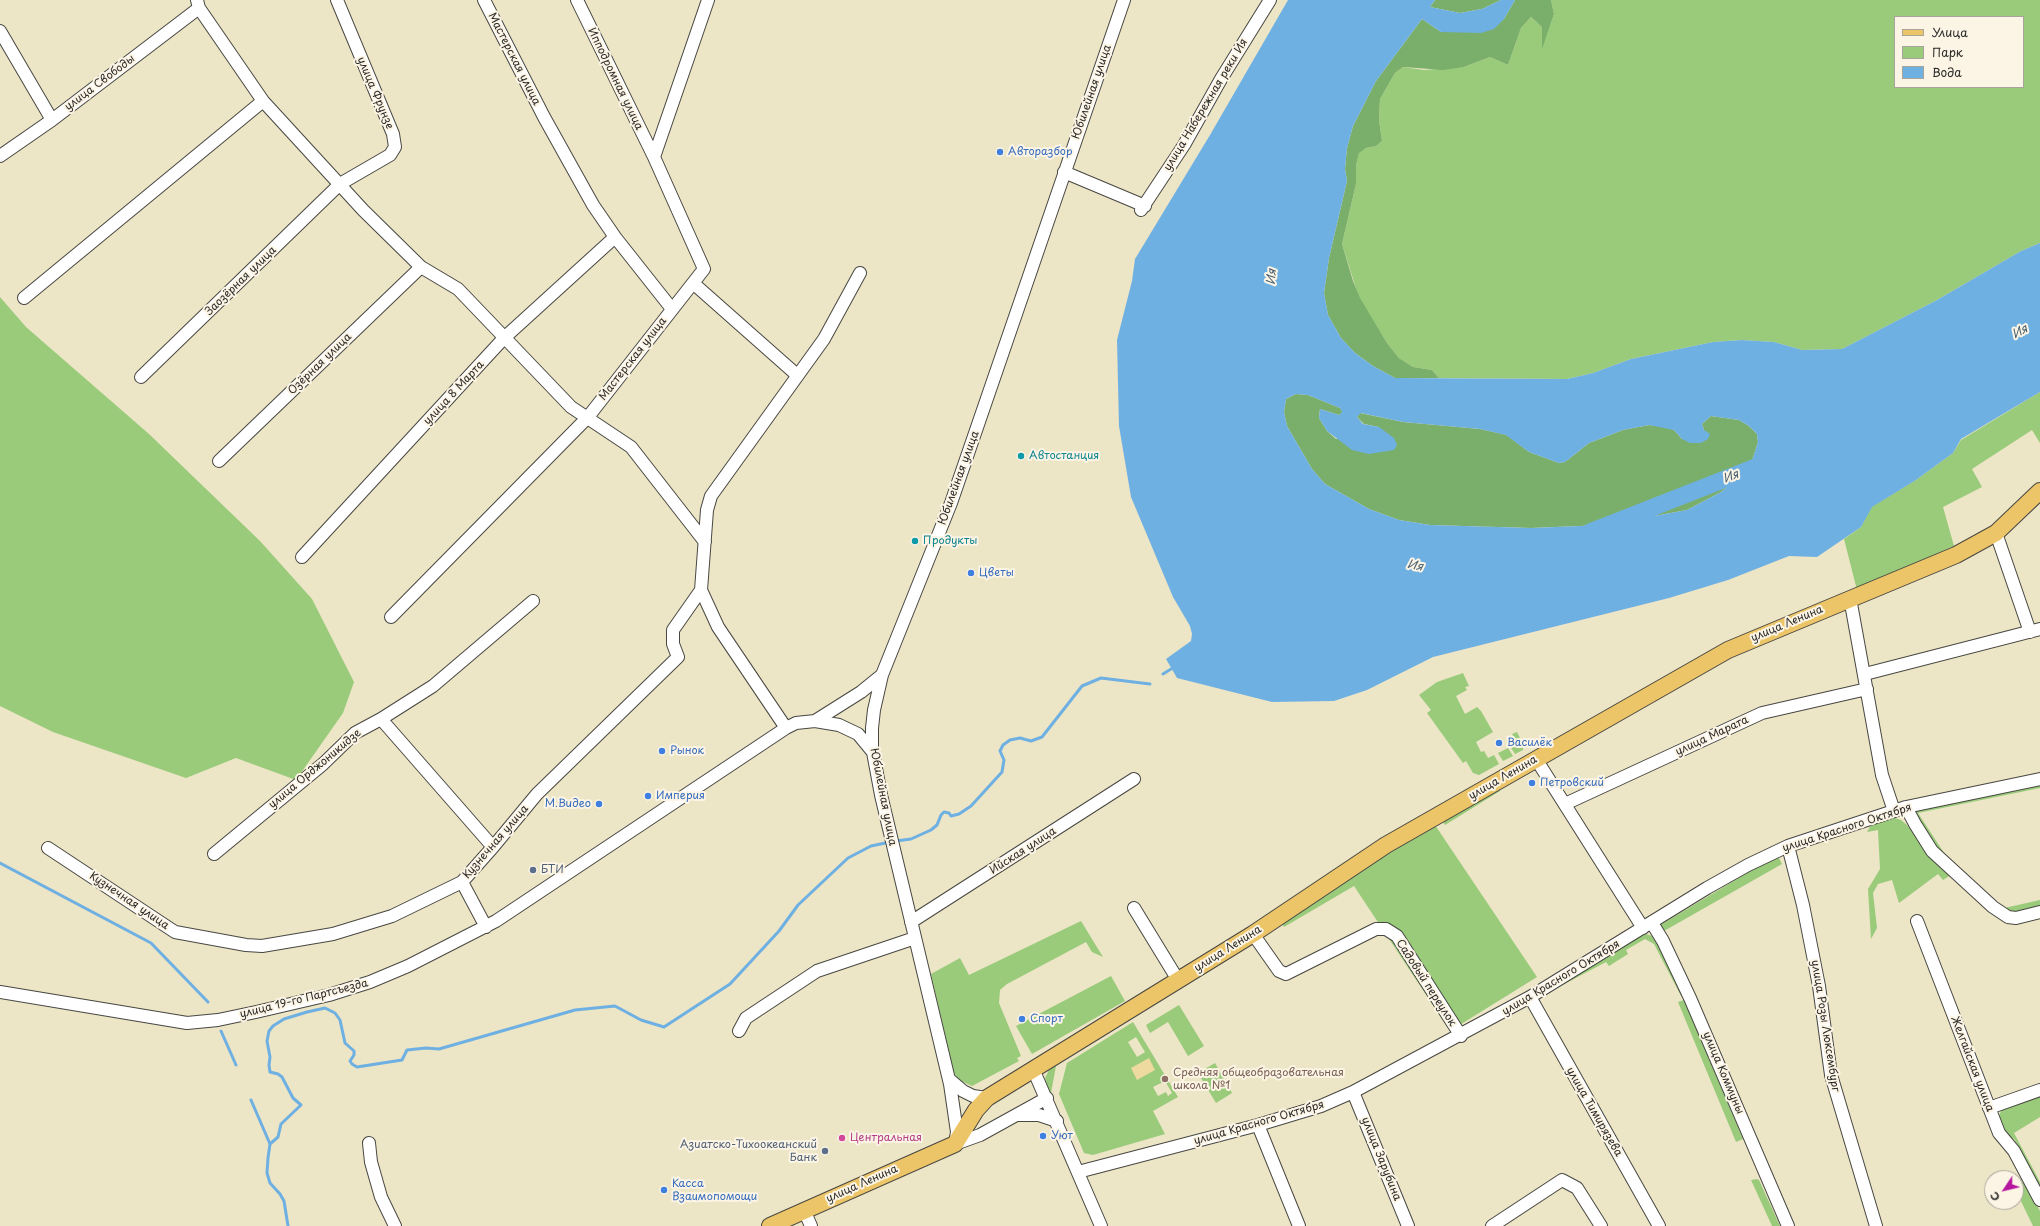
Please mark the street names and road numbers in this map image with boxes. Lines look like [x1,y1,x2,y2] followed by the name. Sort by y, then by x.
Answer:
[485,11,543,107] street label: Мастерская улица
[584,26,646,132] street label: Ипподромная улица
[1161,37,1251,173] street label: улица Набережная реки Ия
[1070,43,1114,141] street label: Юбилейная улица
[62,52,138,114] street label: улица Свободы
[354,55,396,131] street label: улица Фрунзе
[203,244,279,318] street label: Заозёрная улица
[596,315,670,403] street label: Мастерская улица
[286,331,354,397] street label: Озёрная улица
[421,358,487,428] street label: улица 8 Марта
[936,429,982,527] street label: Юбилейная улица
[1749,603,1825,645] street label: улица Ленина
[1673,713,1751,759] street label: улица Марата
[266,726,364,812] street label: улица Орджоникидзе
[867,747,899,847] street label: Юбилейная улица
[1466,753,1540,803] street label: улица Ленина
[1781,801,1913,855] street label: улица Красного Октября
[460,802,532,882] street label: Кузнечная улица
[987,825,1059,877] street label: Ийская улица
[87,869,171,933] street label: Кузнечная улица
[1192,923,1264,975] street label: улица Ленина
[1393,937,1459,1029] street label: Садовый переулок
[1500,938,1622,1018] street label: улица Красного Октября
[1808,959,1842,1093] street label: улица Розы Люксембург
[238,977,370,1021] street label: улица 19-го Партсъезда
[1948,1014,1996,1114] street label: Желгайская улица
[1700,1030,1746,1116] street label: улица Коммуны
[1563,1065,1625,1159] street label: улица Тимирязева
[1192,1098,1326,1148] street label: улица Красного Октября
[1358,1115,1404,1203] street label: улица Зарубина
[824,1162,900,1206] street label: улица Ленина

